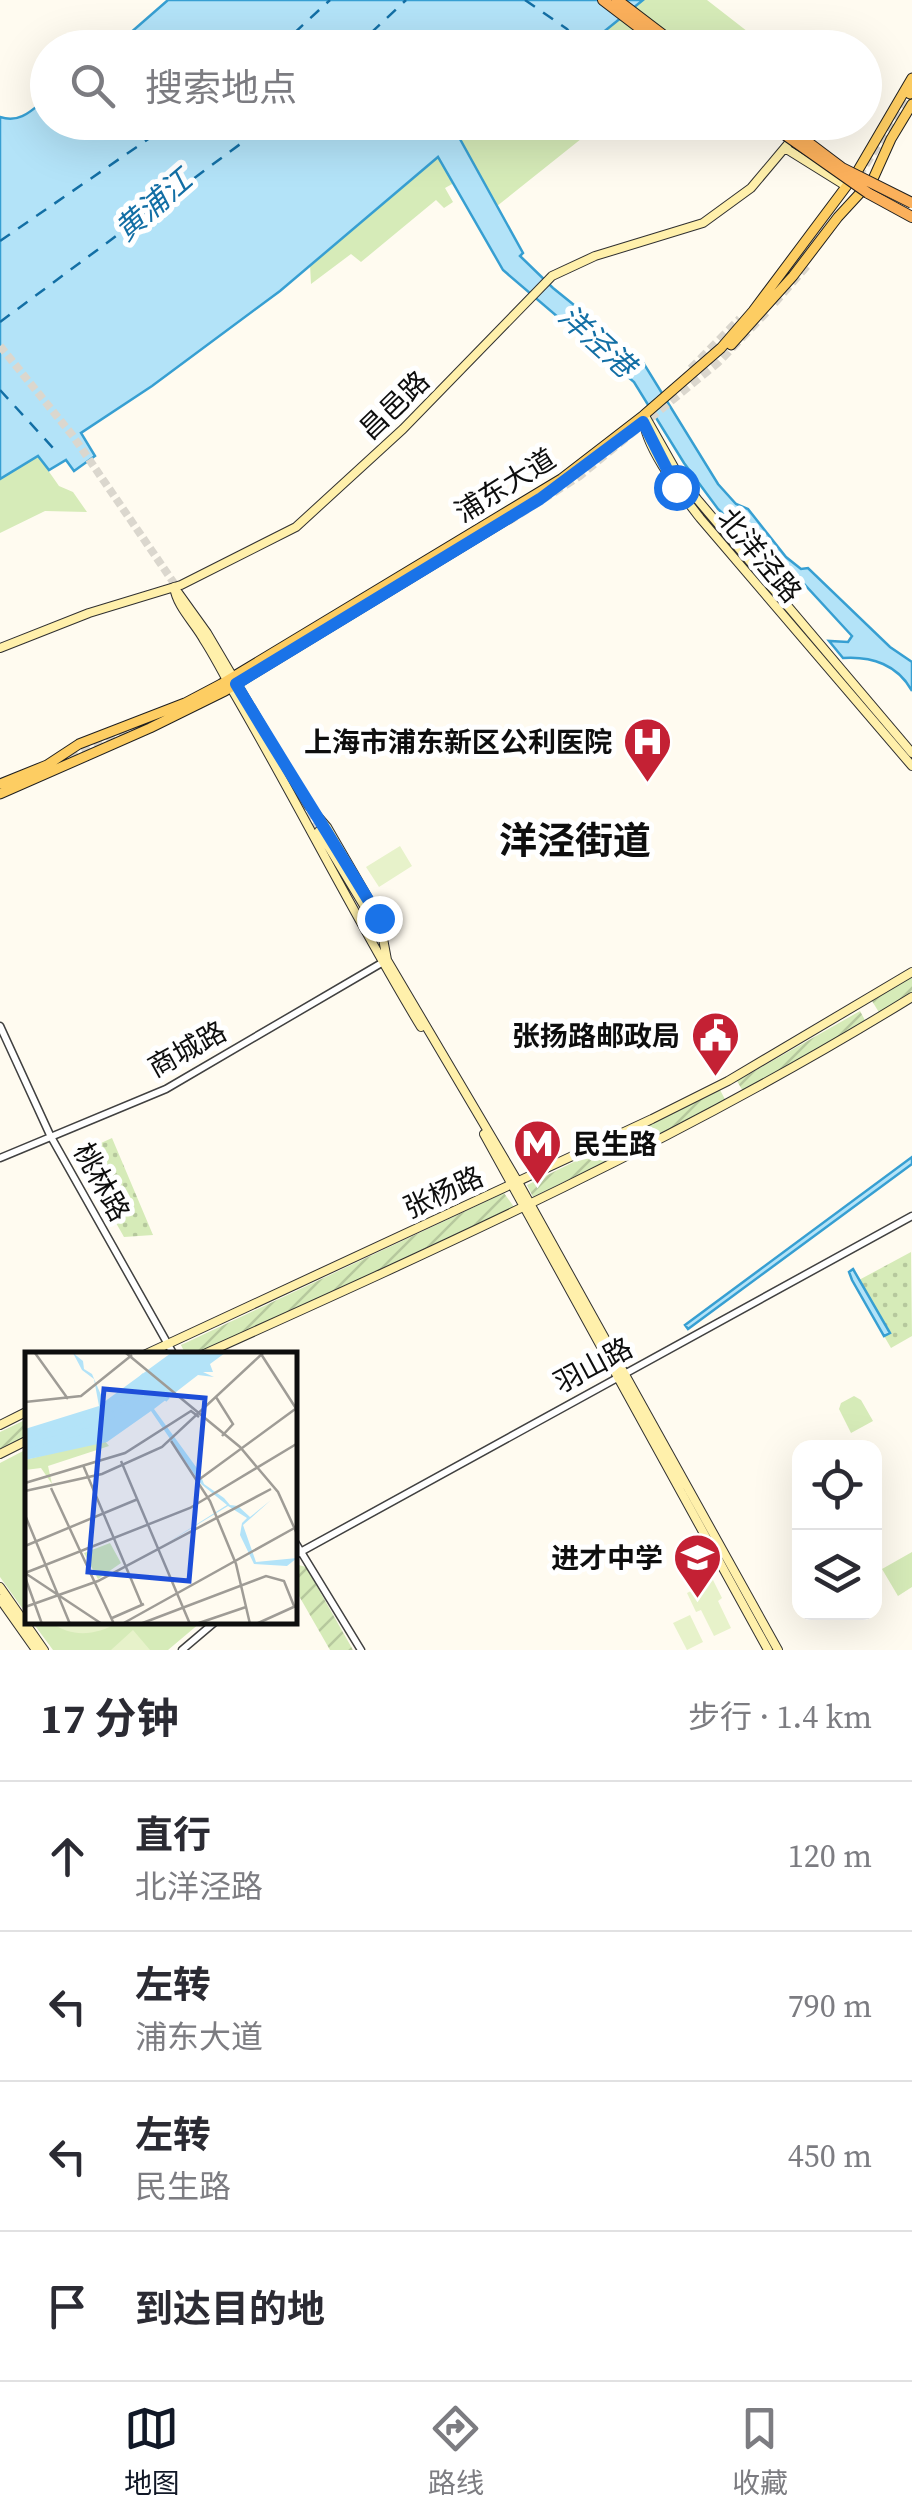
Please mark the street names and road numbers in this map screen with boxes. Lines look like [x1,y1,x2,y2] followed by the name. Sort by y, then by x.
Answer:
[351,362,437,448] street label: 昌邑路
[447,439,563,531] street label: 浦东大道
[709,500,811,610] street label: 北洋泾路
[141,1012,233,1086] street label: 商城路
[65,1136,139,1228] street label: 桃林路
[397,1157,489,1227] street label: 张杨路
[547,1329,639,1401] street label: 羽山路

